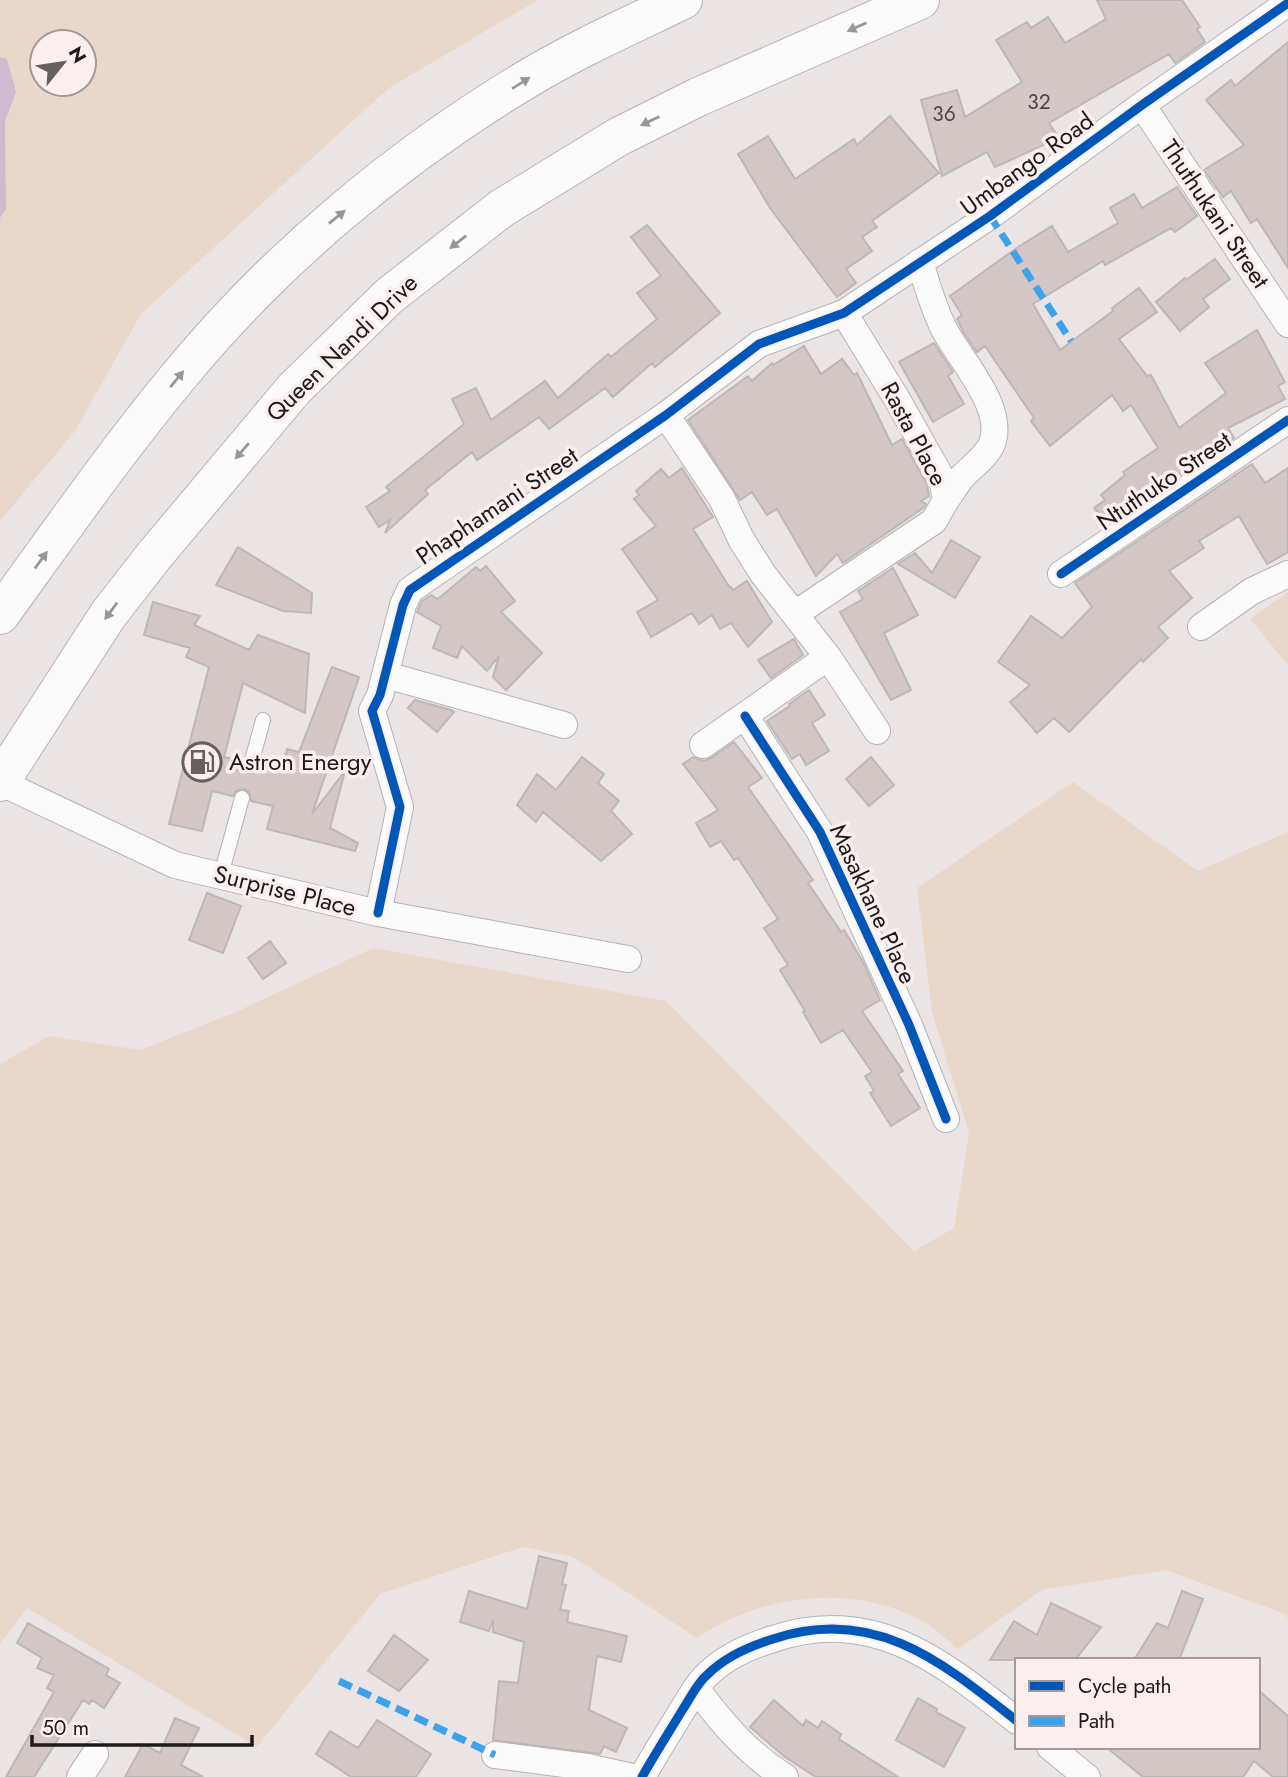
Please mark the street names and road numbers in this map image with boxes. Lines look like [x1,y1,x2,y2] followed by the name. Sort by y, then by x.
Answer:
[953,103,1101,224] street label: Umbango Road
[1153,132,1278,295] street label: Thuthukani Street
[258,266,425,429] street label: Queen Nandi Drive
[872,376,956,492] street label: Rasta Place
[1089,422,1238,539] street label: Ntuthuko Street
[409,438,585,573] street label: Phaphamani Street
[821,818,926,990] street label: Masakhane Place
[210,856,360,925] street label: Surprise Place

